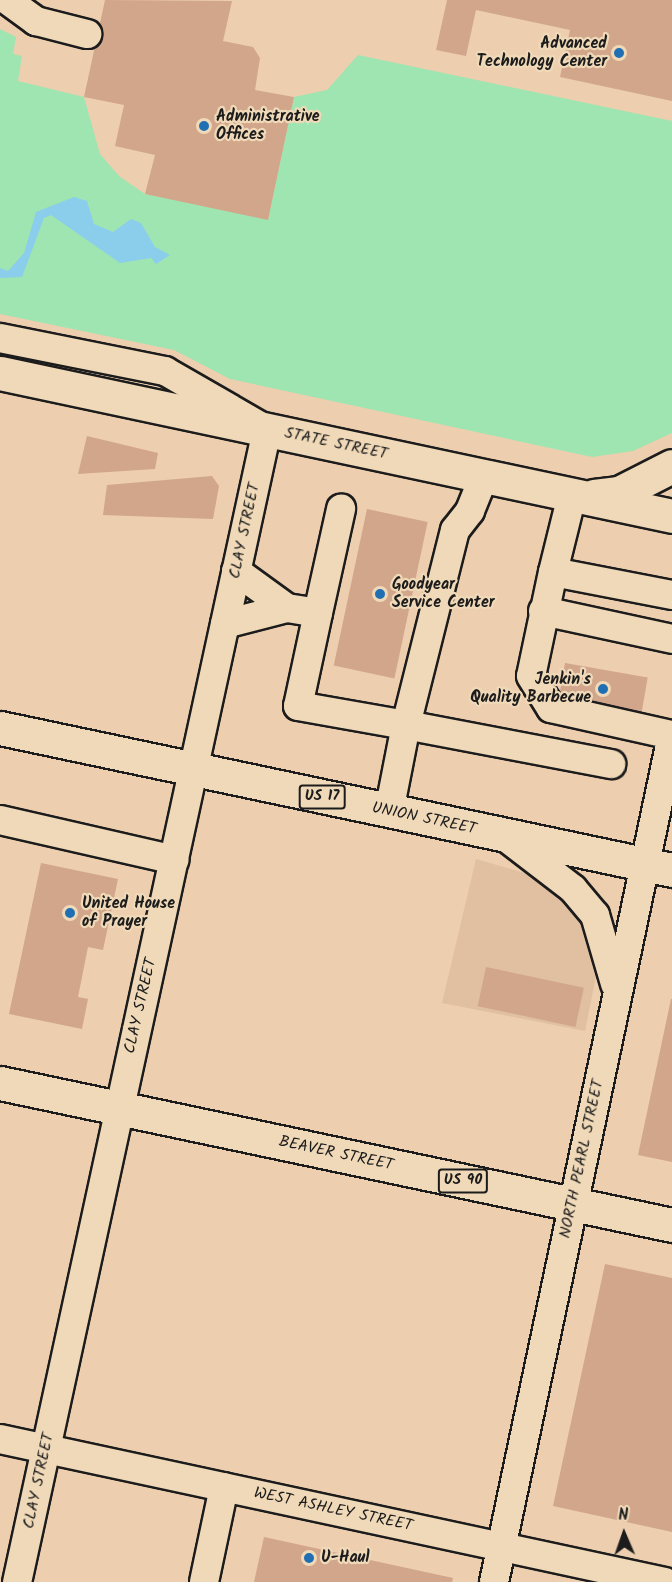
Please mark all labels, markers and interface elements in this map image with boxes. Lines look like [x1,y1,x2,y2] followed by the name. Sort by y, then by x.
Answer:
[476,34,607,72] place label: Advanced Technology Center
[612,46,626,60] marker: Advanced Technology Center
[216,107,320,145] place label: Administrative Offices
[197,119,211,133] marker: Administrative Offices
[283,424,389,464] street label: STATE STREET
[225,481,265,581] street label: CLAY STREET
[392,575,494,613] place label: Goodyear Service Center
[373,587,387,601] marker: Goodyear Service Center
[470,670,591,708] place label: Jenkin's Quality Barbecue
[596,682,610,696] marker: Jenkin's Quality Barbecue
[298,785,346,809] road number: US 17
[370,799,478,839] street label: UNION STREET
[82,894,175,932] place label: United House of Prayer
[63,906,77,920] marker: United House of Prayer
[121,956,161,1056] street label: CLAY STREET
[556,1078,608,1240] street label: NORTH PEARL STREET
[277,1132,395,1176] street label: BEAVER STREET
[438,1169,488,1193] road number: US 90
[19,1431,59,1531] street label: CLAY STREET
[252,1484,414,1536] street label: WEST ASHLEY STREET
[618,1503,629,1528] text: N
[594,1504,654,1564] north arrow
[321,1548,370,1568] place label: U-Haul
[302,1551,316,1565] marker: U-Haul

